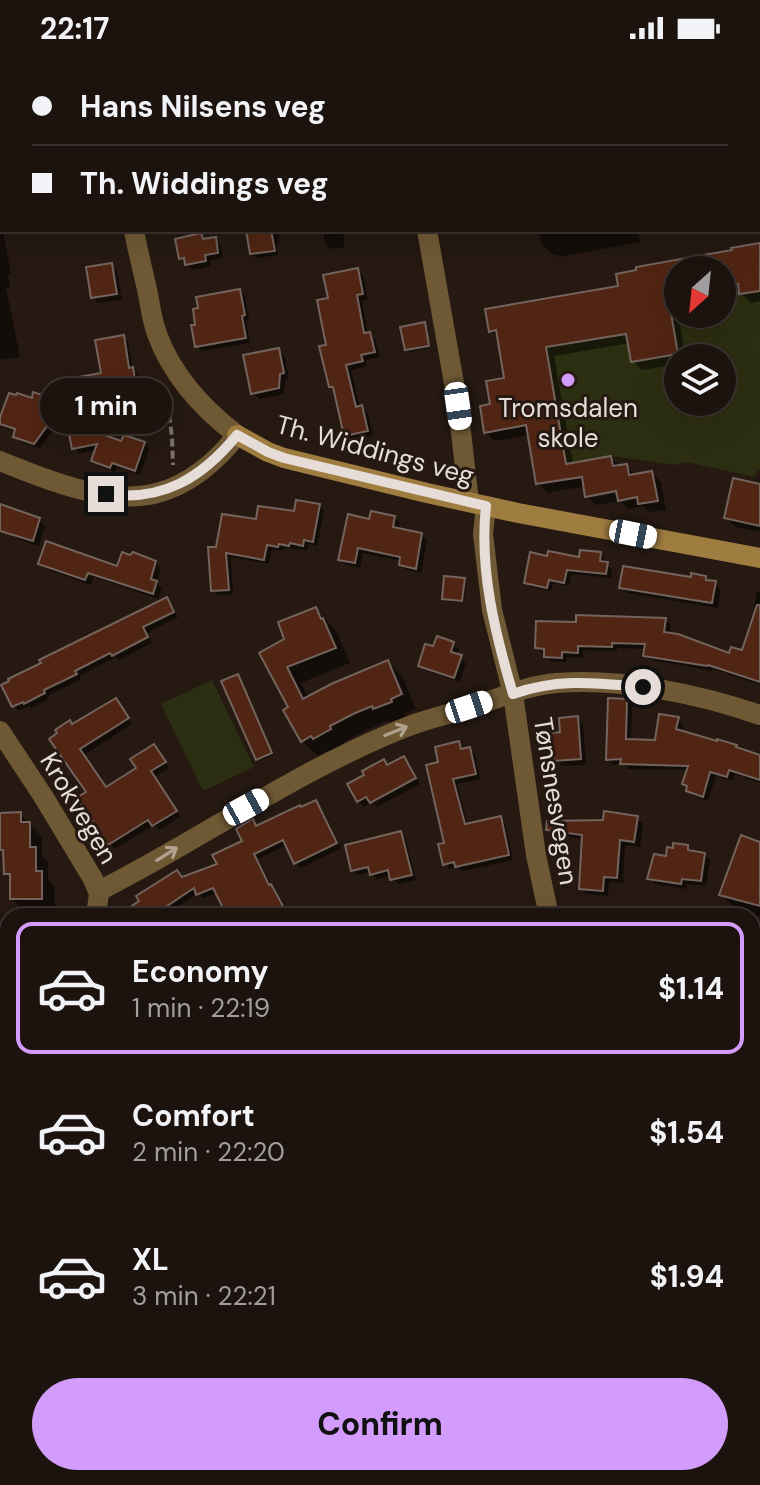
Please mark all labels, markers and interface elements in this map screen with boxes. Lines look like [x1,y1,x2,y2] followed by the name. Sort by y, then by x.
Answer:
[40,9,109,48] text: 22:17
[80,87,326,126] text: Hans Nilsens veg
[80,164,329,203] text: Th. Widdings veg
[664,256,736,328] north arrow
[664,256,736,416] map controls
[664,344,736,416] button: layers
[559,371,577,389] marker: Tromsdalen skole
[40,378,172,434] callout: 1 min
[443,381,473,431] car
[74,389,138,423] text: 1 min
[498,391,638,455] place label: Tromsdalen skole
[272,407,478,493] street label: Th. Widdings veg
[88,476,124,512] route end
[607,518,659,550] car
[625,669,661,705] route start
[442,688,496,726] car
[526,715,586,887] street label: Tønsnesvegen
[383,723,408,738] one-way arrow
[32,746,126,870] street label: Krokvegen
[219,785,273,829] car
[155,845,178,861] one-way arrow
[36,952,108,1024] icon: car
[132,952,269,991] text: Economy
[658,969,724,1008] text: $1.14
[132,991,270,1025] text: 1 min · 22:19
[36,1096,108,1168] icon: car
[132,1096,255,1135] text: Comfort
[649,1113,724,1152] text: $1.54
[132,1135,285,1169] text: 2 min · 22:20
[36,1240,108,1312] icon: car
[132,1240,169,1279] text: XL
[650,1257,724,1296] text: $1.94
[132,1279,276,1313] text: 3 min · 22:21
[32,1378,728,1470] button: Confirm

